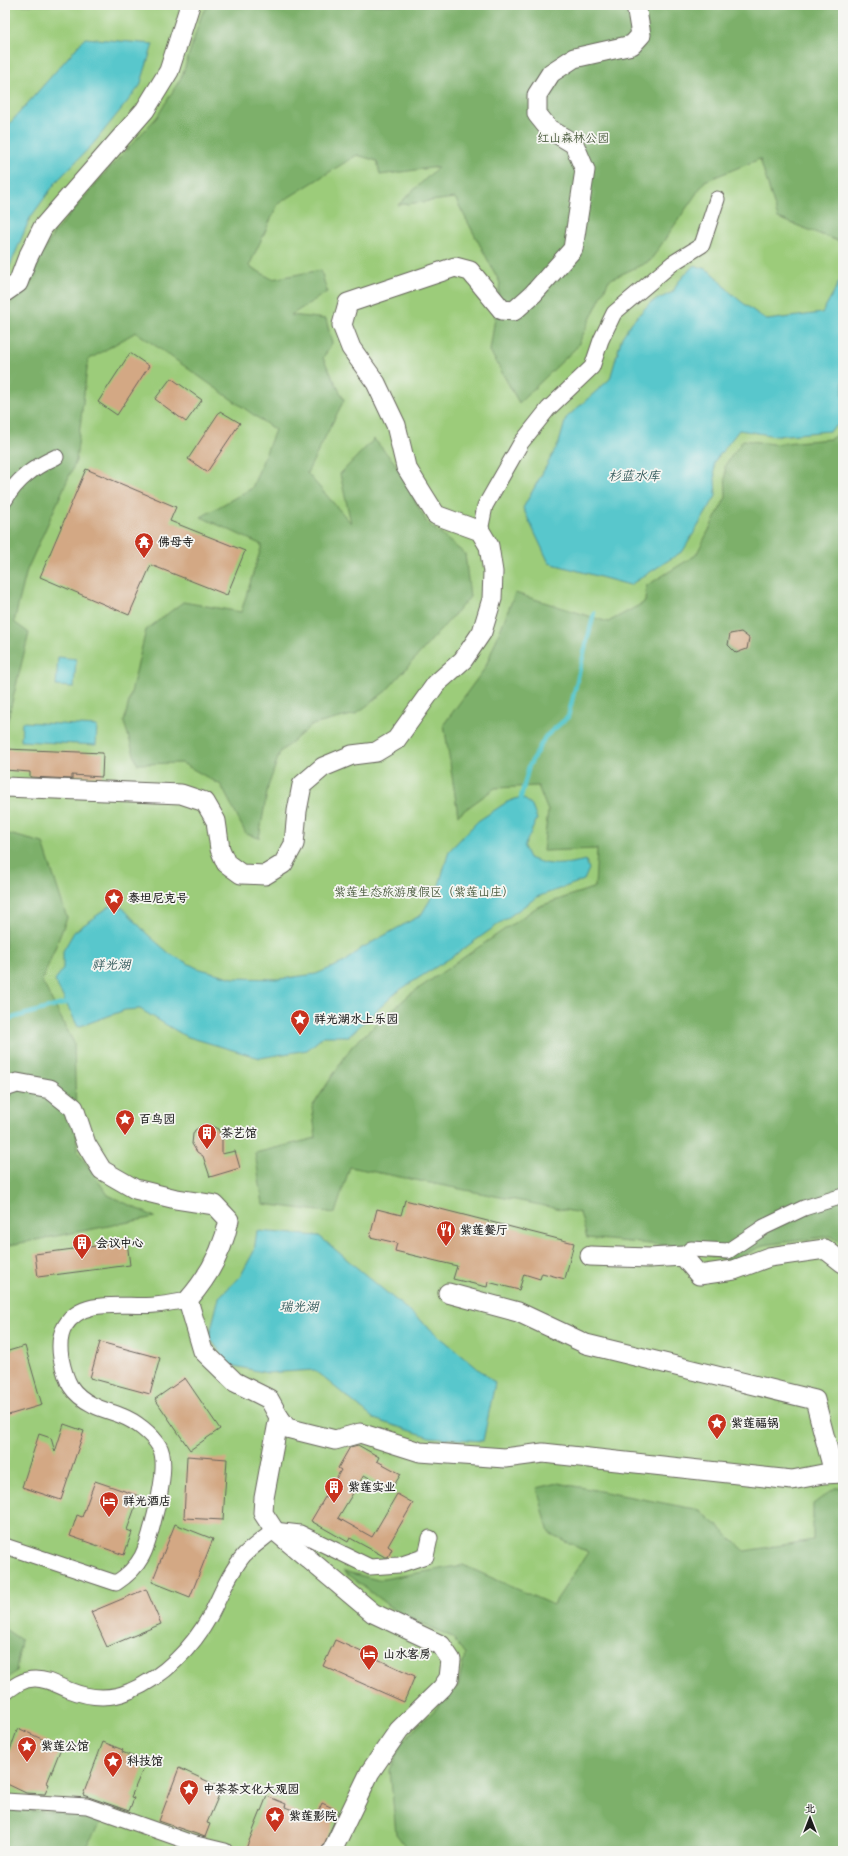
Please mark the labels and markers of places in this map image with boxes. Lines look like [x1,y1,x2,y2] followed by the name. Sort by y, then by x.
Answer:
[133,531,155,559] temple icon: 佛母寺
[158,535,194,550] place label: 佛母寺
[103,887,125,915] place icon: 泰坦尼克号
[128,891,188,906] place label: 泰坦尼克号
[289,1008,311,1036] place icon: 祥光湖水上乐园
[314,1012,398,1027] place label: 祥光湖水上乐园
[114,1108,136,1136] place icon: 百鸟园
[139,1112,175,1127] place label: 百鸟园
[196,1122,218,1150] building icon: 茶艺馆
[221,1126,257,1141] place label: 茶艺馆
[435,1219,457,1247] restaurant icon: 紫莲餐厅
[460,1223,508,1238] place label: 紫莲餐厅
[71,1232,93,1260] building icon: 会议中心
[96,1236,144,1251] place label: 会议中心
[706,1412,728,1440] place icon: 紫莲福锅
[731,1416,779,1431] place label: 紫莲福锅
[323,1476,345,1504] building icon: 紫莲实业
[348,1480,396,1495] place label: 紫莲实业
[98,1490,120,1518] hotel icon: 祥光酒店
[123,1494,171,1509] place label: 祥光酒店
[358,1643,380,1671] hotel icon: 山水客房
[383,1647,431,1662] place label: 山水客房
[16,1735,38,1763] place icon: 紫莲公馆
[41,1739,89,1754] place label: 紫莲公馆
[102,1750,124,1778] place icon: 科技馆
[127,1754,163,1769] place label: 科技馆
[178,1778,200,1806] place icon: 中茶茶文化大观园
[203,1782,299,1797] place label: 中茶茶文化大观园
[264,1805,286,1833] place icon: 紫莲影院
[289,1809,337,1824] place label: 紫莲影院

